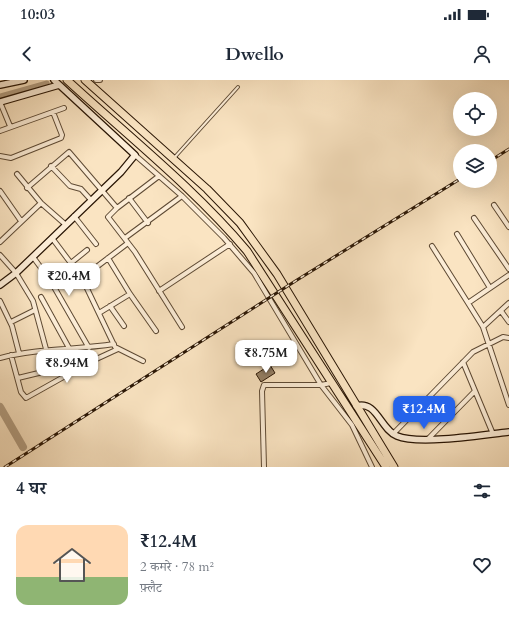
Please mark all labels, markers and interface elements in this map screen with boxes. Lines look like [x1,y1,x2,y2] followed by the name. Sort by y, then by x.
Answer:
[20,4,55,24] text: 10:03
[225,42,284,67] text: Dwello
[16,43,38,65] icon: back
[471,43,493,65] icon: person
[453,92,497,188] map controls
[453,92,497,136] button: locate
[453,144,497,188] button: layers
[36,263,102,297] pin: ₹20.4M
[47,267,91,285] text: ₹20.4M
[233,340,299,374] pin: ₹8.75M
[244,344,288,362] text: ₹8.75M
[34,350,100,384] pin: ₹8.94M
[45,354,89,372] text: ₹8.94M
[391,396,457,430] pin: ₹12.4M
[402,400,446,418] text: ₹12.4M
[16,477,46,500] text: 4 घर
[471,480,493,502] icon: filters
[140,530,197,553] text: ₹12.4M
[48,541,96,589] icon: home
[471,554,493,576] icon: heart
[140,558,214,576] text: 2 कमरे · 78 m²
[140,579,162,597] text: फ़्लैट

